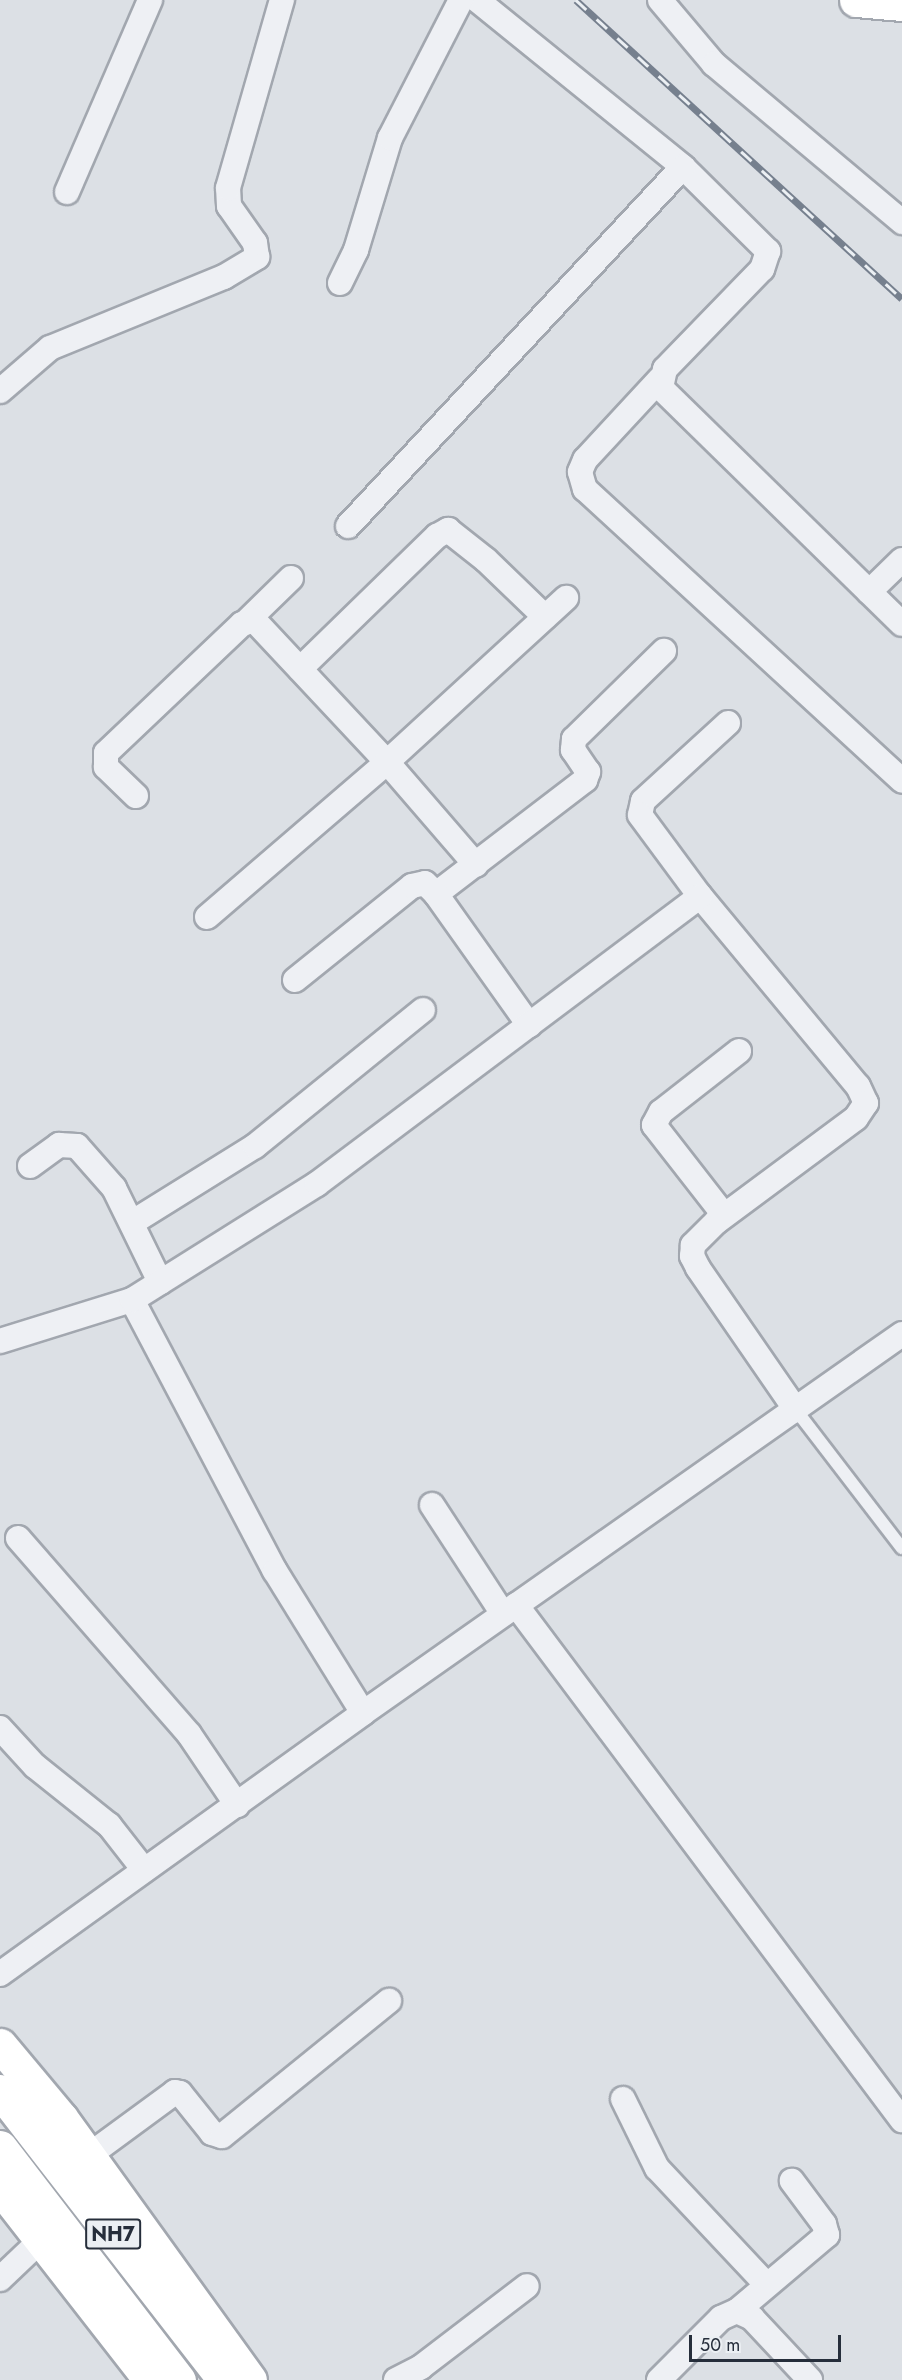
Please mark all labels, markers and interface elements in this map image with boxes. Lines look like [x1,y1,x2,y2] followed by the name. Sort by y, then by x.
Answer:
[84,2217,142,2251] road number: NH7
[692,2323,844,2361] scale bar
[700,2332,740,2358] text: 50 m

